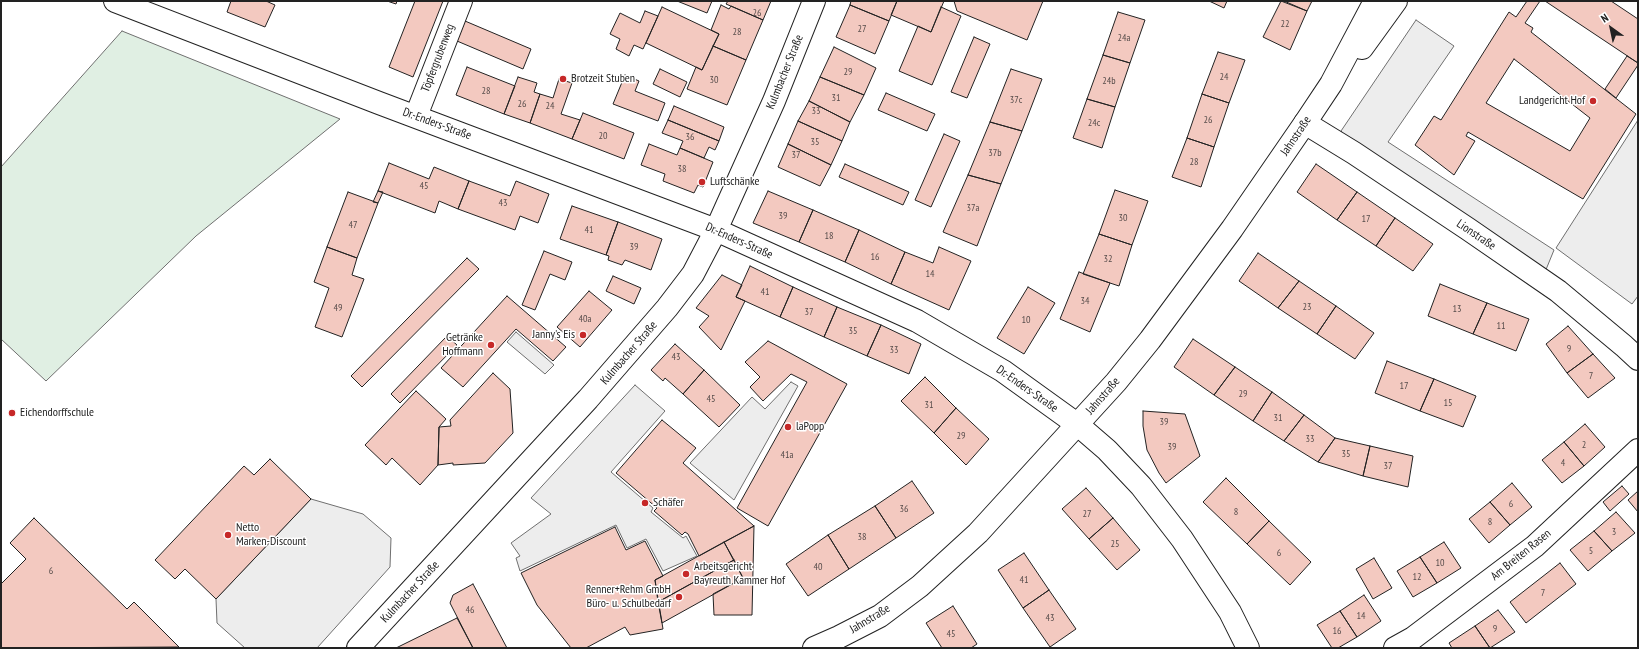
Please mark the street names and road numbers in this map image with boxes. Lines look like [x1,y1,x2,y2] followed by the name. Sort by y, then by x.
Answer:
[418,22,458,94] street label: Töpfergrubenweg
[763,33,807,111] street label: Kulmbacher Straße
[401,105,473,143] street label: Dr.-Enders-Straße
[1278,114,1314,158] street label: Jahnstraße
[1454,217,1498,253] street label: Lionstraße
[703,220,775,262] street label: Dr.-Enders-Straße
[598,318,660,388] street label: Kulmbacher Straße
[993,362,1061,416] street label: Dr.-Enders-Straße
[1083,374,1123,418] street label: Jahnstraße
[1488,526,1554,584] street label: Am Breiten Rasen
[378,558,442,626] street label: Kulmbacher Straße
[847,601,893,637] street label: Jahnstraße

